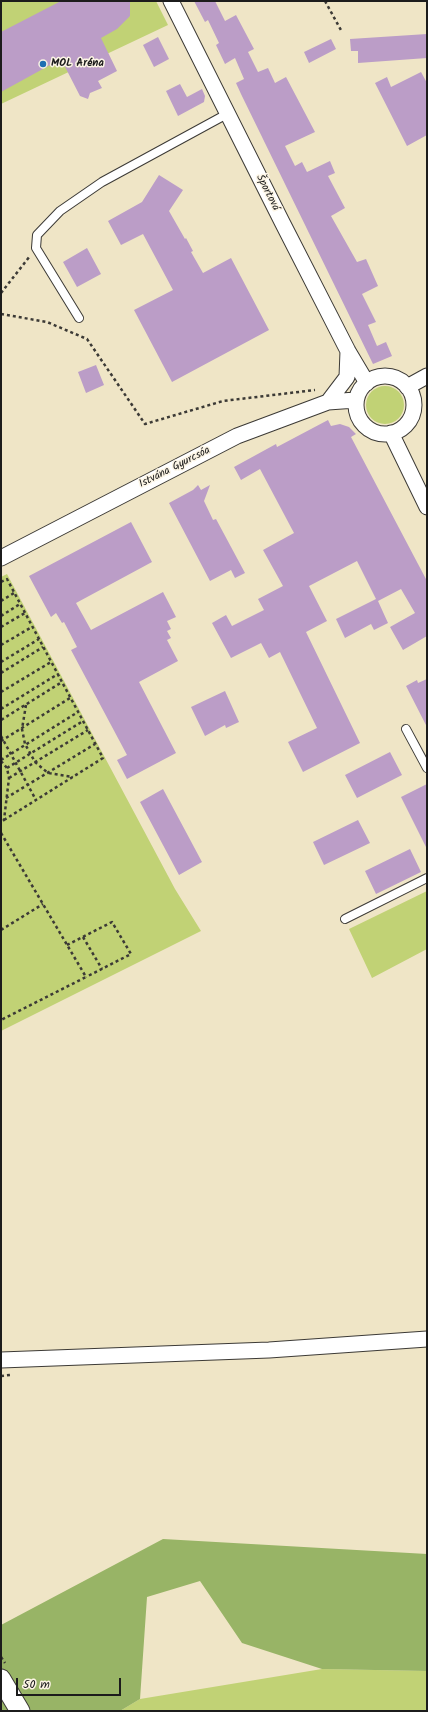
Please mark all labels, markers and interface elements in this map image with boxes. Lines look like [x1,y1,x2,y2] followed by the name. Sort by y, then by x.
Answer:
[51,57,104,71] place label: MOL Aréna
[38,59,48,69] marker: MOL Aréna
[252,173,282,213] street label: Športová
[137,444,213,492] street label: Istvána Gyurcsóa
[18,1670,123,1696] scale bar
[23,1675,50,1694] text: 50 m

